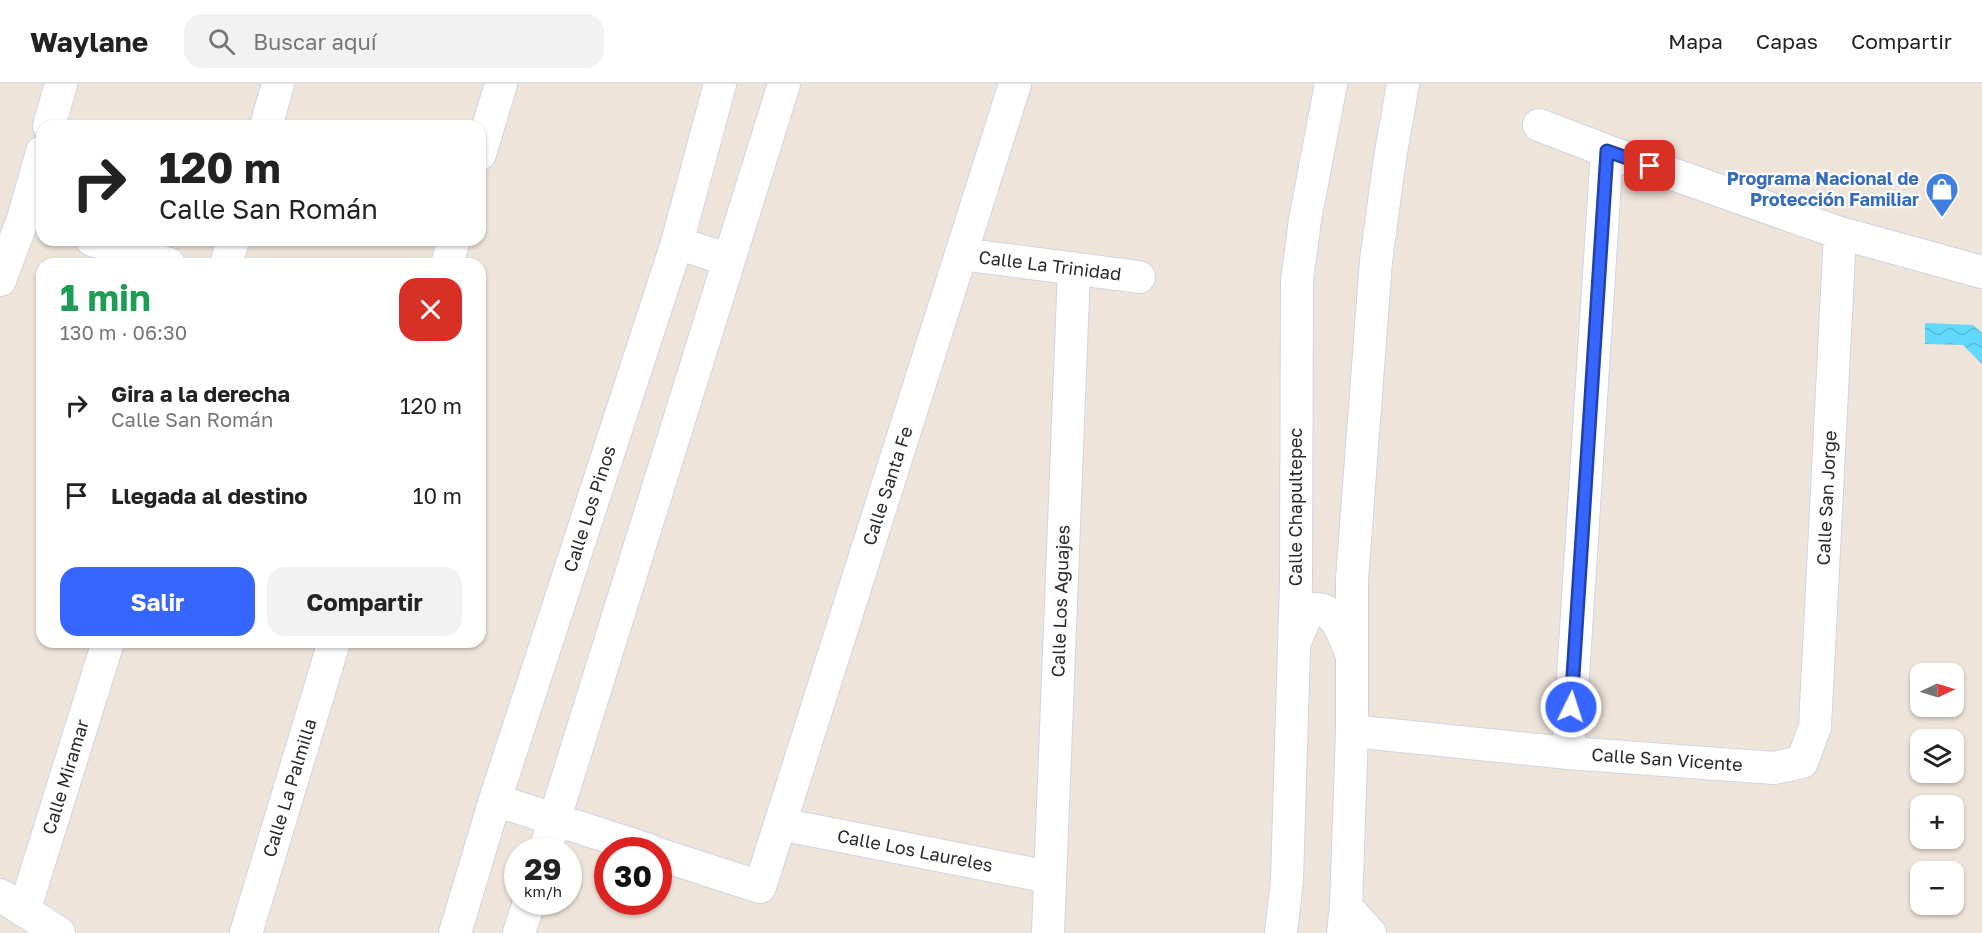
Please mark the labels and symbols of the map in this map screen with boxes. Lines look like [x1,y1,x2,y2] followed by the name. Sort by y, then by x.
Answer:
[1624,140,1675,191] pin
[1727,167,1919,210] place label: Programa Nacional de Protección Familiar
[1924,171,1960,218] shop icon: Programa Nacional de Protección Familiar
[978,245,1123,285] street label: Calle La Trinidad
[857,423,917,548] street label: Calle Santa Fe
[1284,428,1306,586] street label: Calle Chapultepec
[1811,430,1841,566] street label: Calle San Jorge
[558,443,620,575] street label: Calle Los Pinos
[1046,524,1074,678] street label: Calle Los Aguajes
[1910,663,1964,717] north arrow
[1539,675,1603,739] position arrow
[258,716,321,860] street label: Calle La Palmilla
[37,717,93,837] street label: Calle Miramar
[1591,743,1743,775] street label: Calle San Vicente
[836,824,995,876] street label: Calle Los Laureles
[594,837,672,915] speed limit sign: 30

